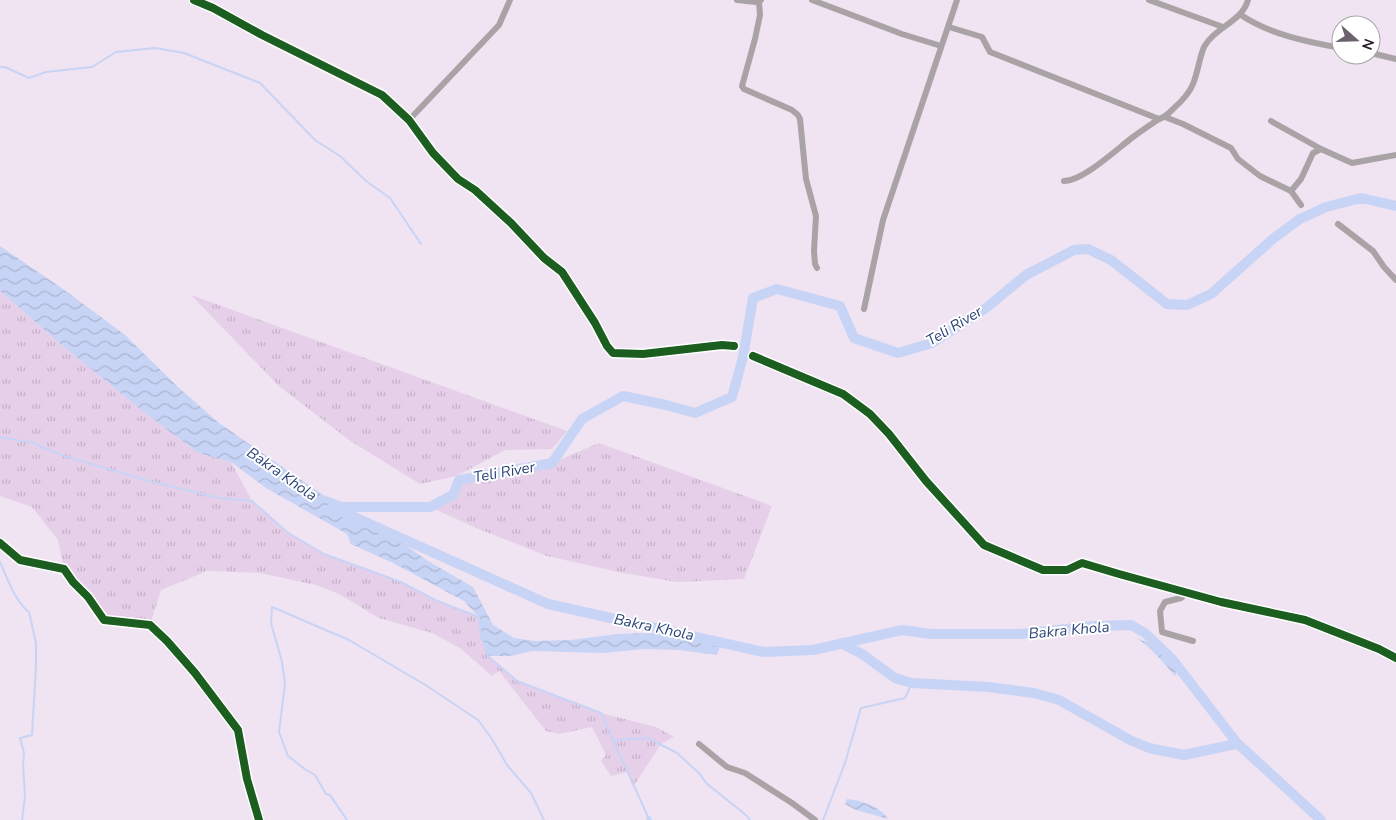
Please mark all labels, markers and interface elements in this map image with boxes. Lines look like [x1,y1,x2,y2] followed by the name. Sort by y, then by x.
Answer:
[1331,15,1381,65] north arrow
[1357,36,1378,52] text: N
[922,301,986,351] water label: Teli River
[243,442,321,506] water label: Bakra Khola
[472,457,537,487] water label: Teli River
[612,609,696,645] water label: Bakra Khola
[1028,616,1110,644] water label: Bakra Khola

